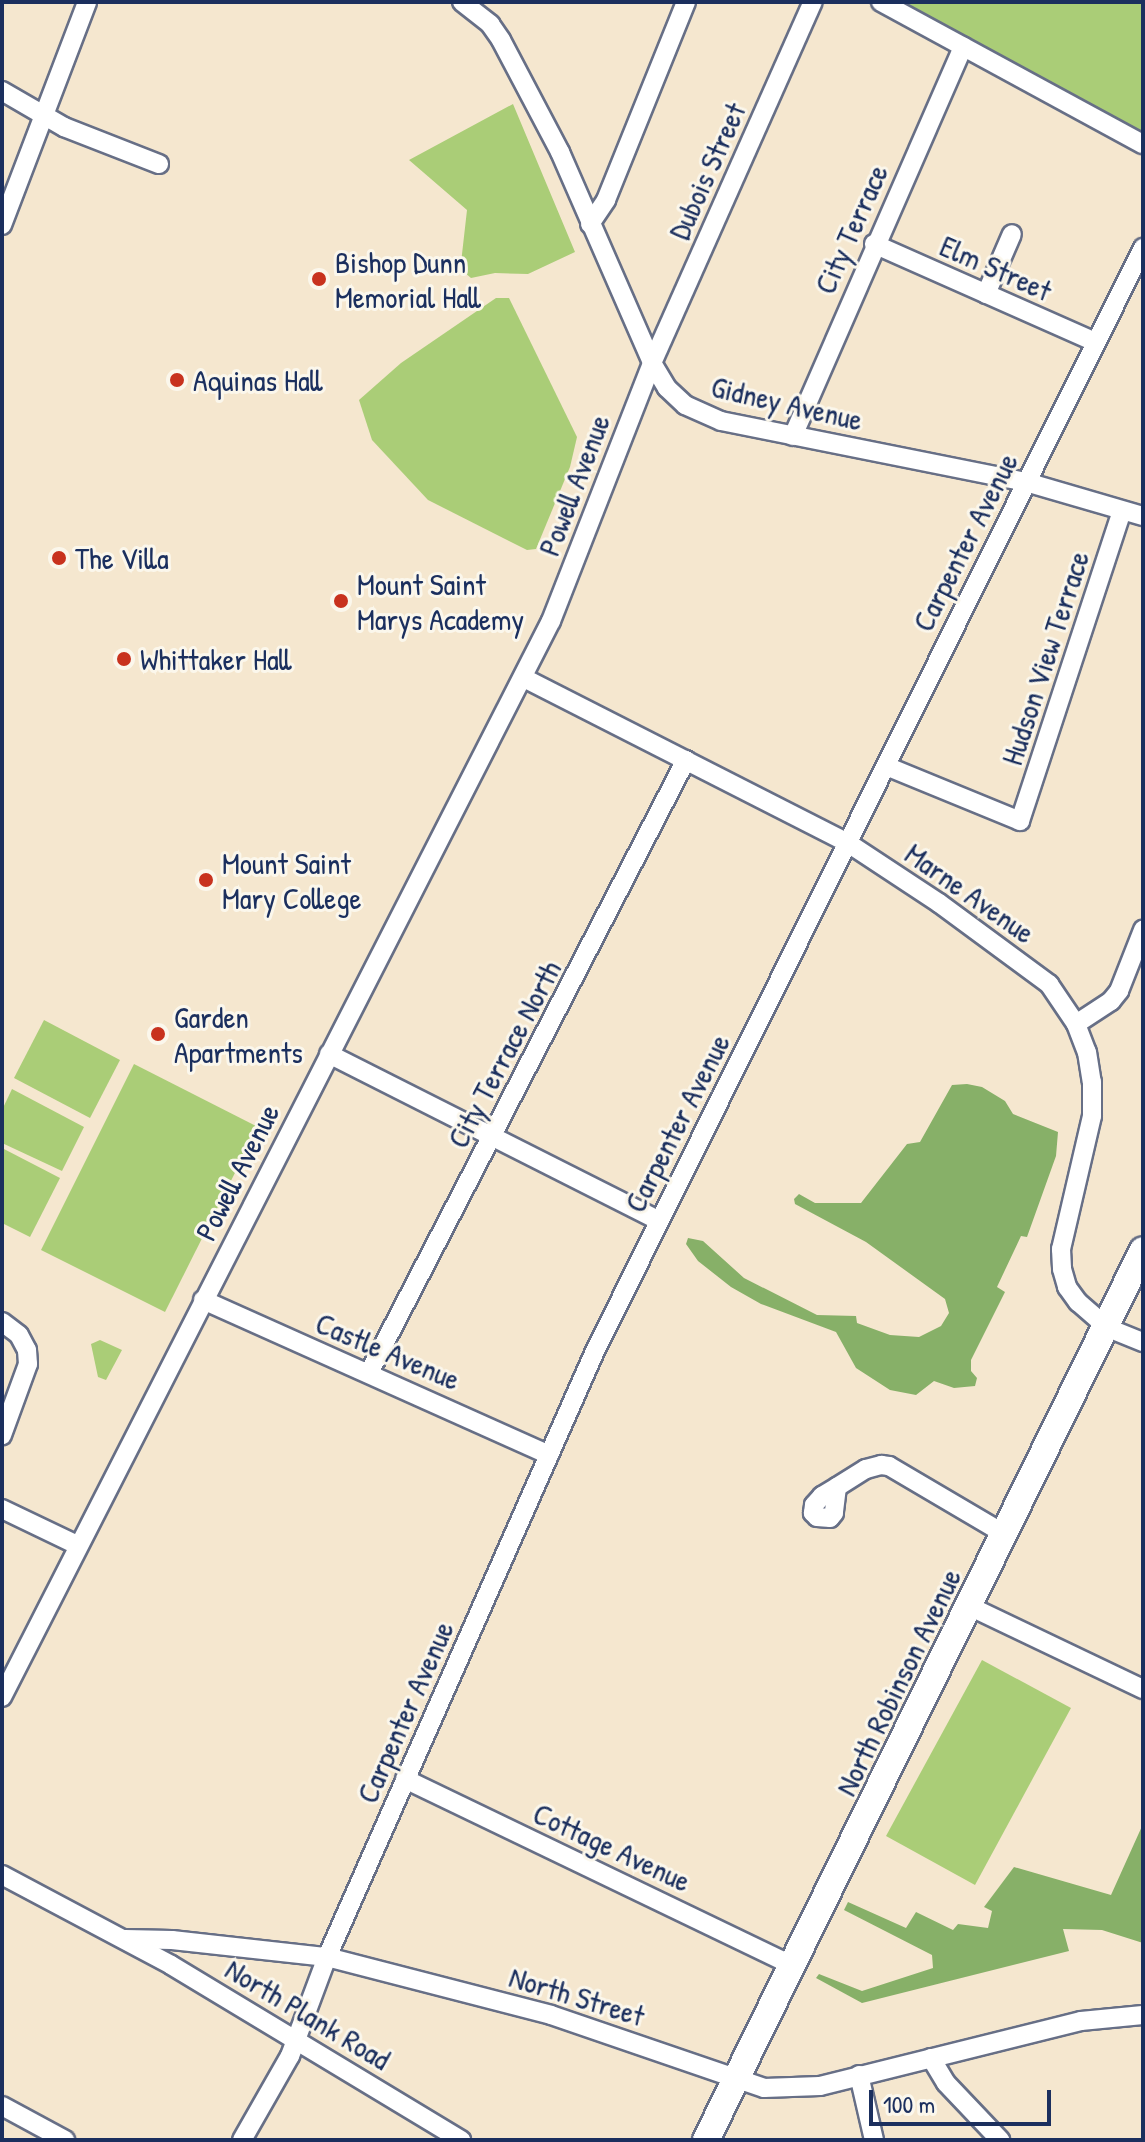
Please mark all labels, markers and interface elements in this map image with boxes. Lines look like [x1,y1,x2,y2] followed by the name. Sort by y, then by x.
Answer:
[661,97,753,245] street label: Dubois Street
[807,159,895,299] street label: City Terrace
[935,227,1057,309] street label: Elm Street
[335,244,481,314] place label: Bishop Dunn Memorial Hall
[310,270,328,288] marker: Bishop Dunn Memorial Hall
[193,362,323,398] place label: Aquinas Hall
[708,368,866,438] street label: Gidney Avenue
[168,371,186,389] marker: Aquinas Hall
[531,409,617,561] street label: Powell Avenue
[905,447,1025,637] street label: Carpenter Avenue
[75,540,169,576] place label: The Villa
[993,547,1097,769] street label: Hudson View Terrace
[50,549,68,567] marker: The Villa
[357,566,524,636] place label: Mount Saint Marys Academy
[332,592,350,610] marker: Mount Saint Marys Academy
[140,641,292,677] place label: Whittaker Hall
[115,650,133,668] marker: Whittaker Hall
[898,835,1042,951] street label: Marne Avenue
[222,845,361,916] place label: Mount Saint Mary College
[197,871,215,889] marker: Mount Saint Mary College
[440,954,568,1154] street label: City Terrace North
[174,999,303,1070] place label: Garden Apartments
[149,1025,167,1043] marker: Garden Apartments
[617,1028,737,1218] street label: Carpenter Avenue
[187,1098,287,1246] street label: Powell Avenue
[311,1305,465,1397] street label: Castle Avenue
[827,1563,969,1801] street label: North Robinson Avenue
[349,1616,461,1808] street label: Carpenter Avenue
[528,1795,696,1899] street label: Cottage Avenue
[219,1951,397,2077] street label: North Plank Road
[505,1958,649,2034] street label: North Street
[873,2074,1055,2124] scale bar
[883,2088,935,2120] text: 100 m

